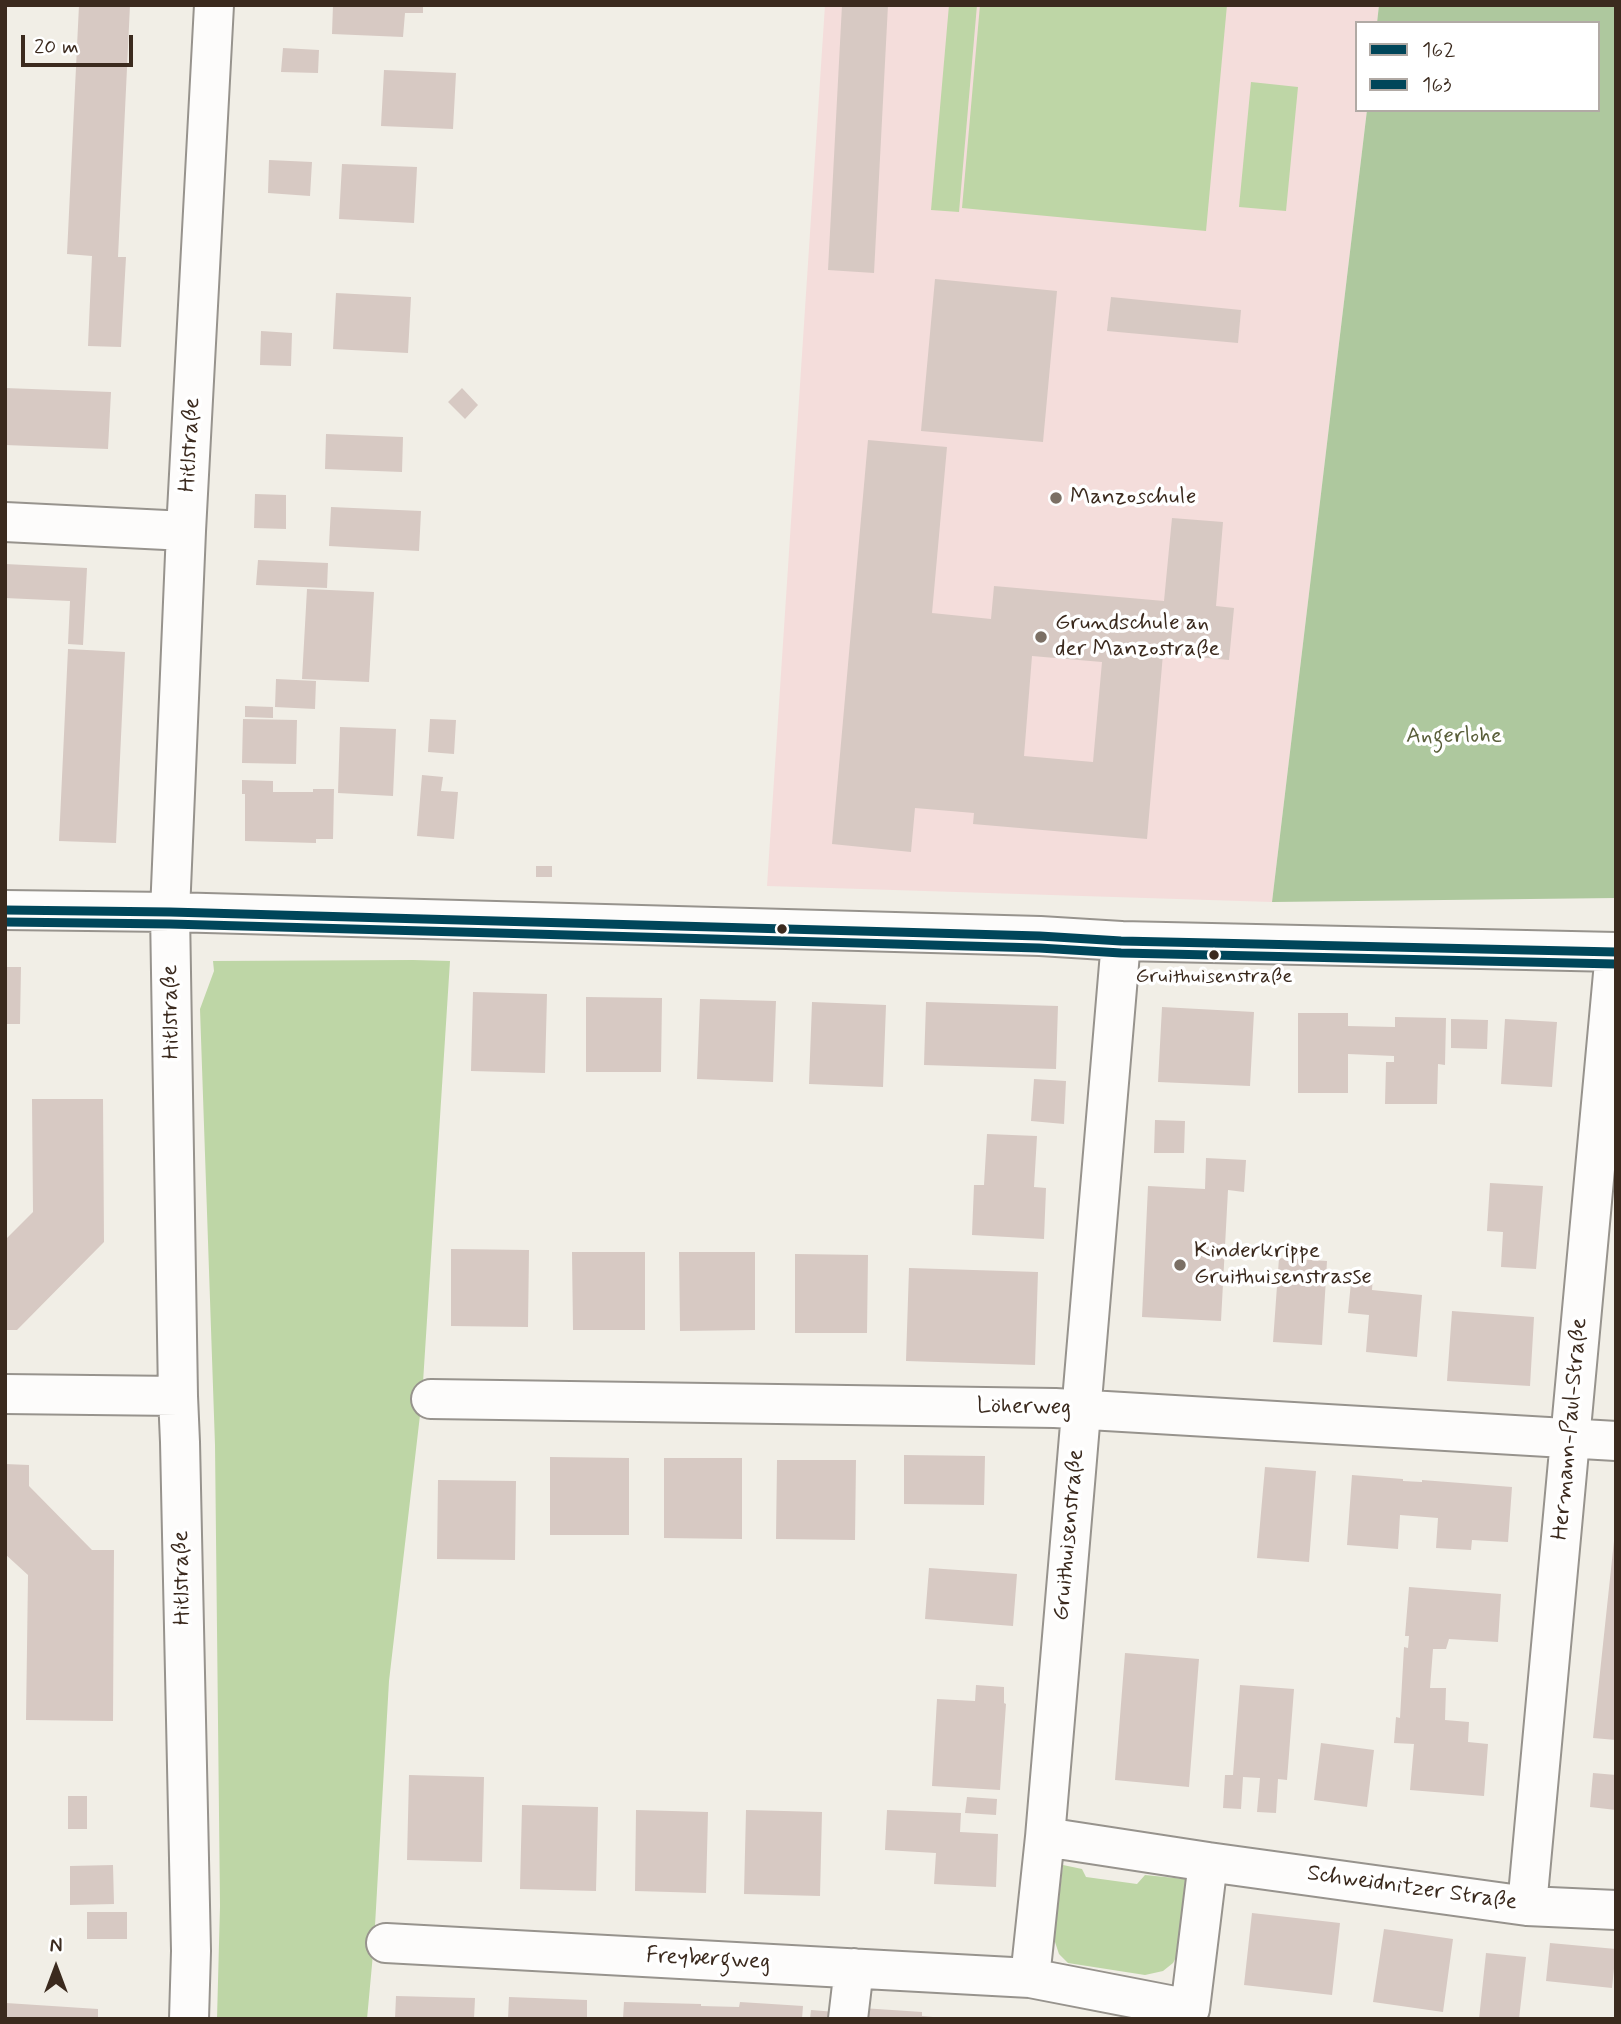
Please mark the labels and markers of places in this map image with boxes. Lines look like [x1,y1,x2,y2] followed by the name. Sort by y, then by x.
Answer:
[1070,484,1196,512] place label: Manzoschule
[1048,490,1064,506] marker: Manzoschule
[1055,610,1220,664] place label: Grundschule an der Manzostraße
[1033,629,1049,645] marker: Grundschule an der Manzostraße
[775,922,789,936] unlabelled marker
[1207,948,1221,962] marker: Gruithuisenstraße
[1135,965,1293,991] place label: Gruithuisenstraße
[1194,1238,1372,1292] place label: Kinderkrippe Gruithuisenstrasse
[1172,1257,1188,1273] marker: Kinderkrippe Gruithuisenstrasse

